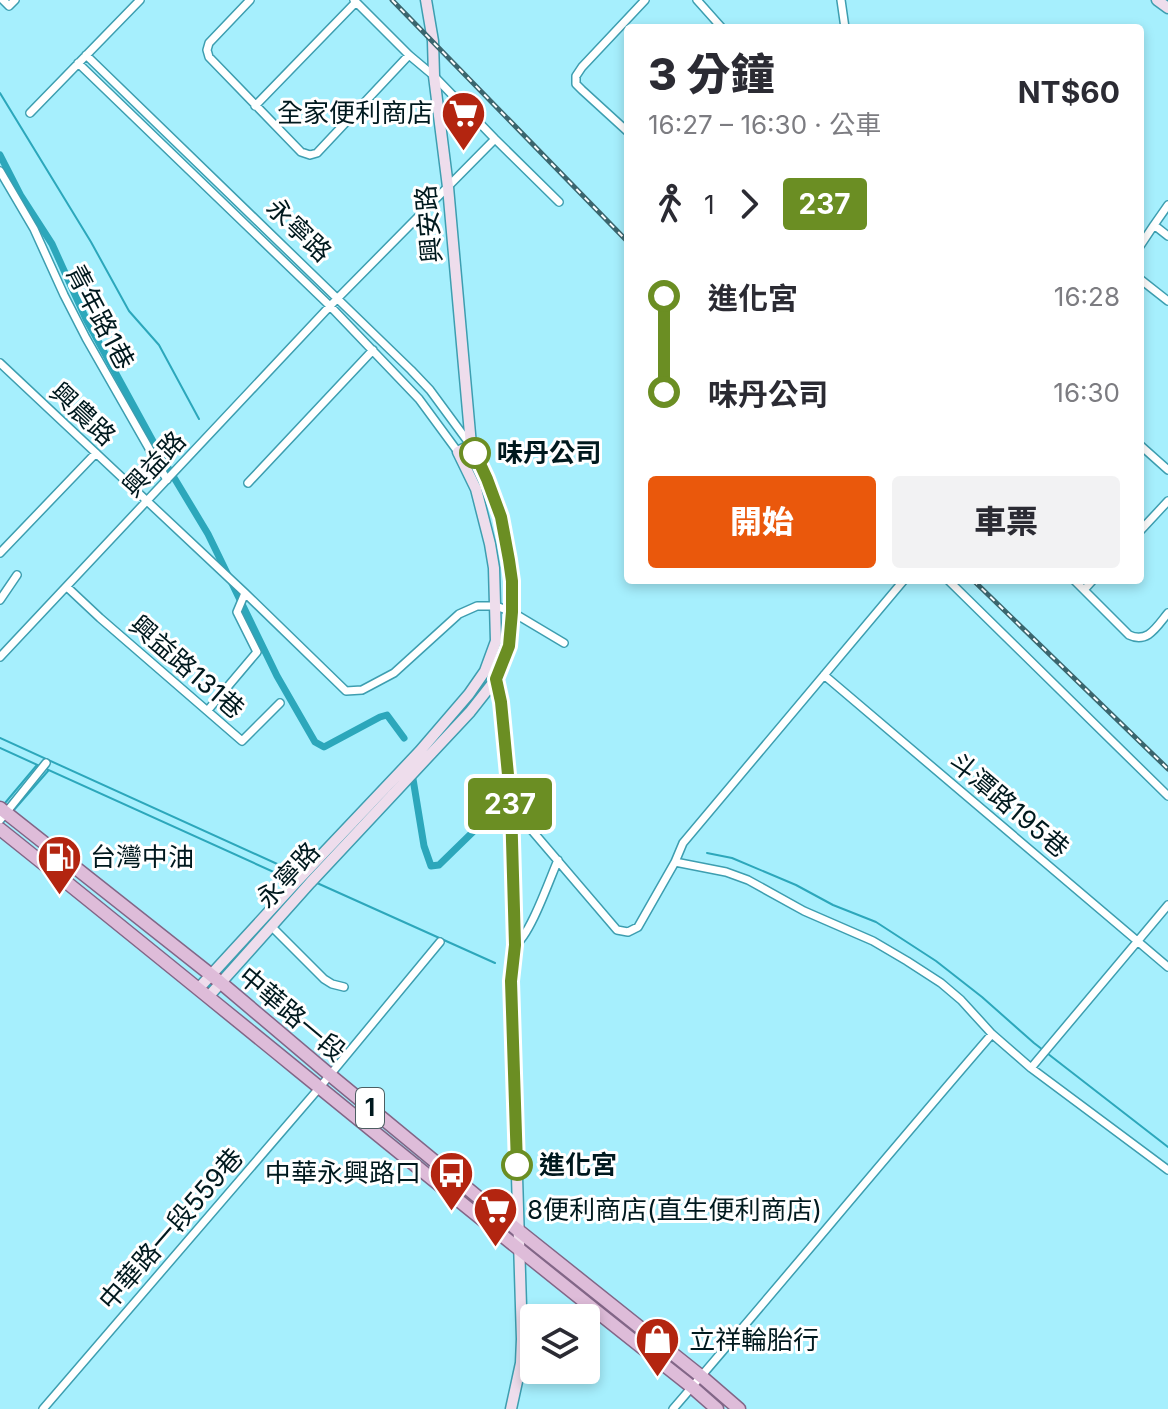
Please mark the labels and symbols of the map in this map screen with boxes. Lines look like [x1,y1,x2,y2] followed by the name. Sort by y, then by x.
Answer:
[440,89,488,152] supermarket icon: 全家便利商店
[277,97,433,128] place label: 全家便利商店
[410,184,447,264] street label: 興安路
[261,191,338,268] street label: 永寧路
[60,259,141,375] street label: 青年路1巷
[44,376,122,452] street label: 興農路
[116,425,192,503] street label: 興益路
[497,437,601,468] place label: 味丹公司
[460,438,490,468] marker: 味丹公司
[124,609,251,725] street label: 興益路131巷
[943,746,1075,864] street label: 斗潭路195巷
[464,778,556,830] line badge: 237
[35,833,83,896] fuel station icon: 台灣中油
[250,836,326,914] street label: 永寧路
[90,841,194,872] place label: 台灣中油
[233,960,352,1067] street label: 中華路一段
[356,1088,384,1128] road number: 1
[92,1142,249,1316] street label: 中華路一段559巷
[428,1149,476,1212] bus stop icon: 中華永興路口
[539,1149,617,1180] place label: 進化宮
[502,1150,532,1180] marker: 進化宮
[265,1157,421,1188] place label: 中華永興路口
[472,1186,520,1249] supermarket icon: 8便利商店(直生便利商店)
[527,1194,822,1225] place label: 8便利商店(直生便利商店)
[634,1316,682,1379] shop icon: 立祥輪胎行
[689,1324,819,1355] place label: 立祥輪胎行

